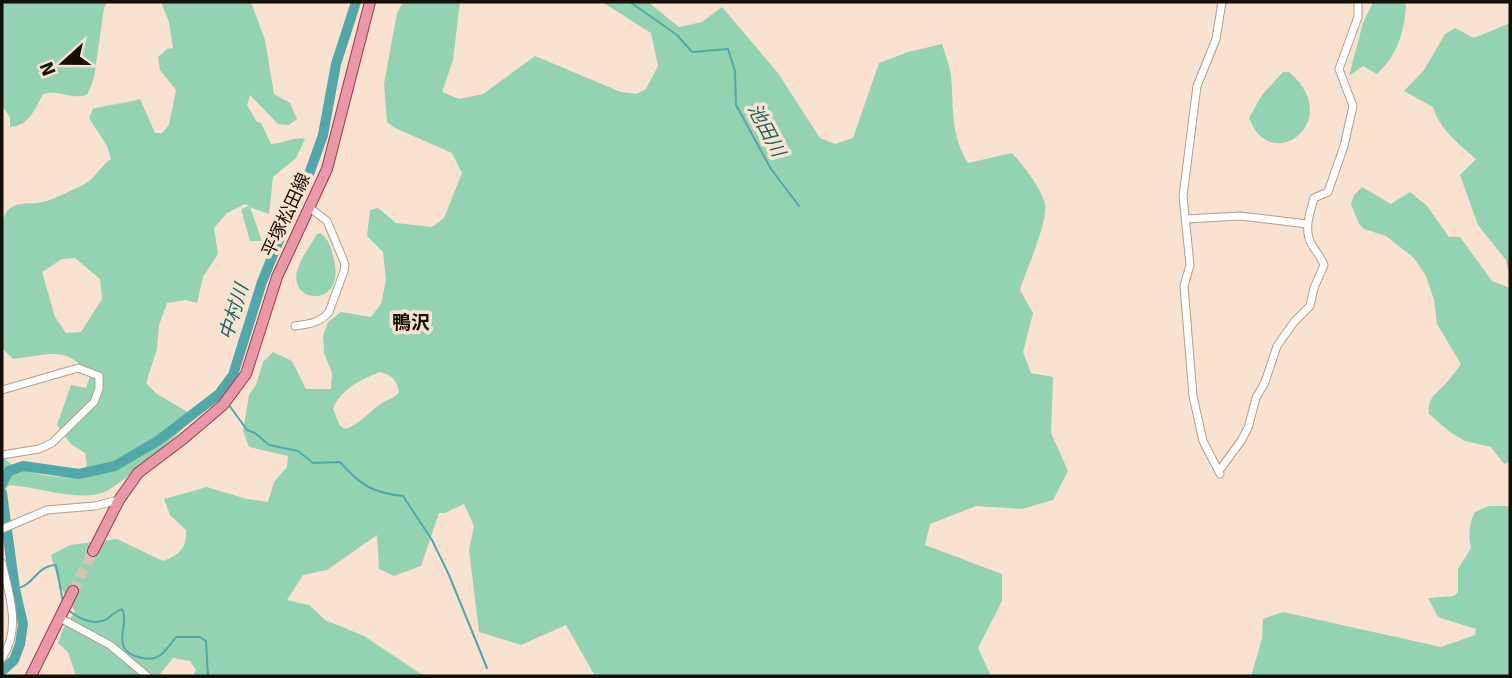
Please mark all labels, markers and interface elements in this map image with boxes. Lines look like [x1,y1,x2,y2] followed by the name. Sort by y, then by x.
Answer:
[28,28,98,98] north arrow
[34,58,62,79] text: N
[742,99,791,163] water label: 池田川
[257,170,315,260] street label: 平塚松田線
[214,279,254,343] water label: 中村川
[392,311,430,335] district label: 鴨沢

